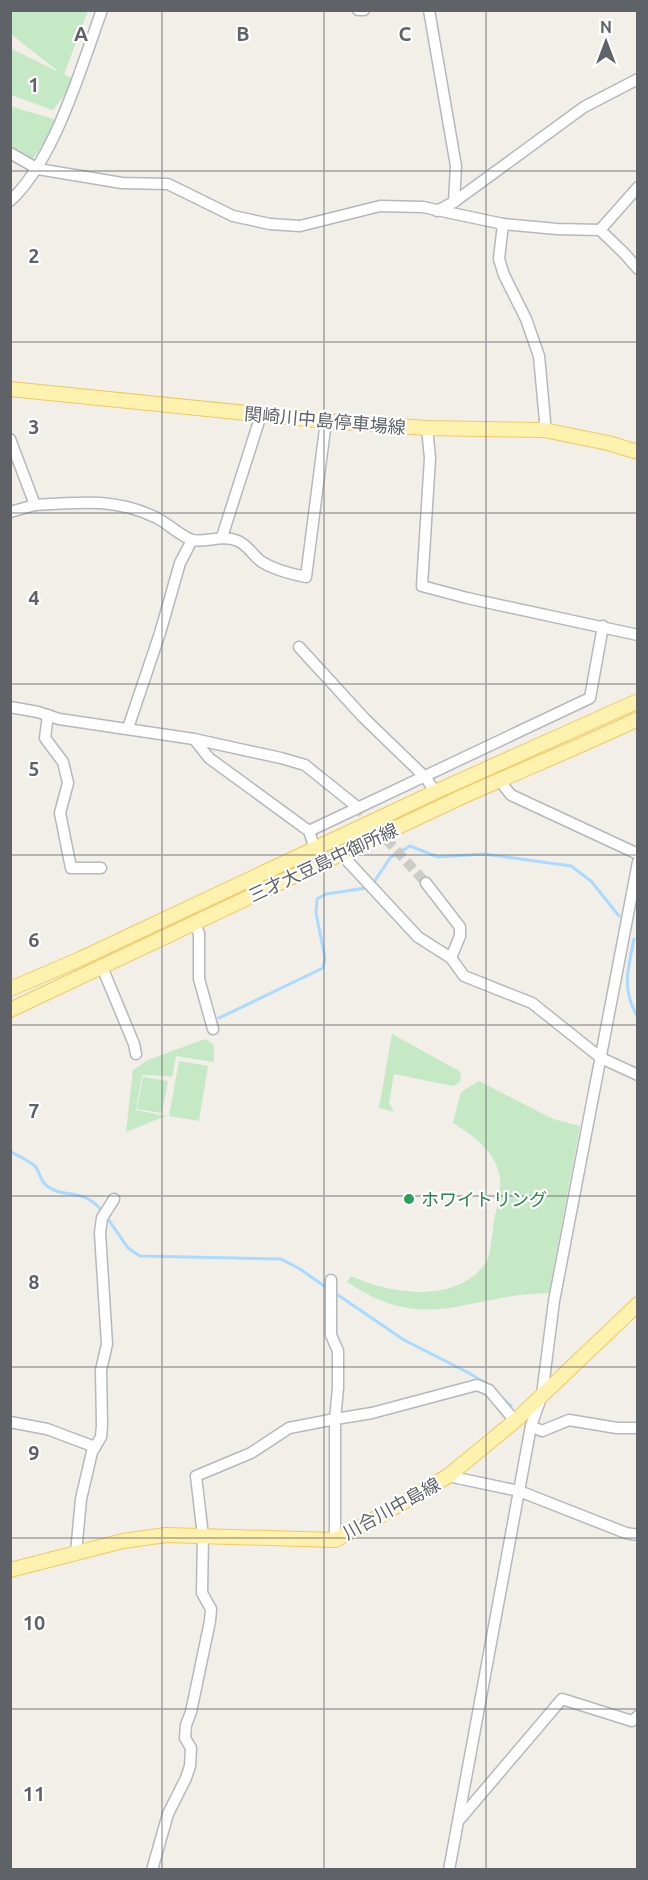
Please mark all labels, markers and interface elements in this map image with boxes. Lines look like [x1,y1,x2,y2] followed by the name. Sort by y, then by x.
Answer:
[576,12,636,72] north arrow
[600,18,612,36] text: N
[74,22,88,45] text: A
[236,22,250,45] text: B
[399,22,412,45] text: C
[28,73,40,96] text: 1
[28,244,40,267] text: 2
[243,403,407,437] street label: 関崎川中島停車場線
[28,415,40,438] text: 3
[28,586,40,609] text: 4
[28,757,40,780] text: 5
[245,819,401,905] street label: 三才大豆島中御所線
[28,928,40,951] text: 6
[28,1099,40,1122] text: 7
[421,1189,547,1209] place label: ホワイトリング
[402,1192,416,1206] marker: ホワイトリング
[28,1270,40,1293] text: 8
[28,1441,40,1464] text: 9
[339,1473,443,1543] street label: 川合川中島線
[23,1611,45,1634] text: 10
[23,1782,45,1805] text: 11

